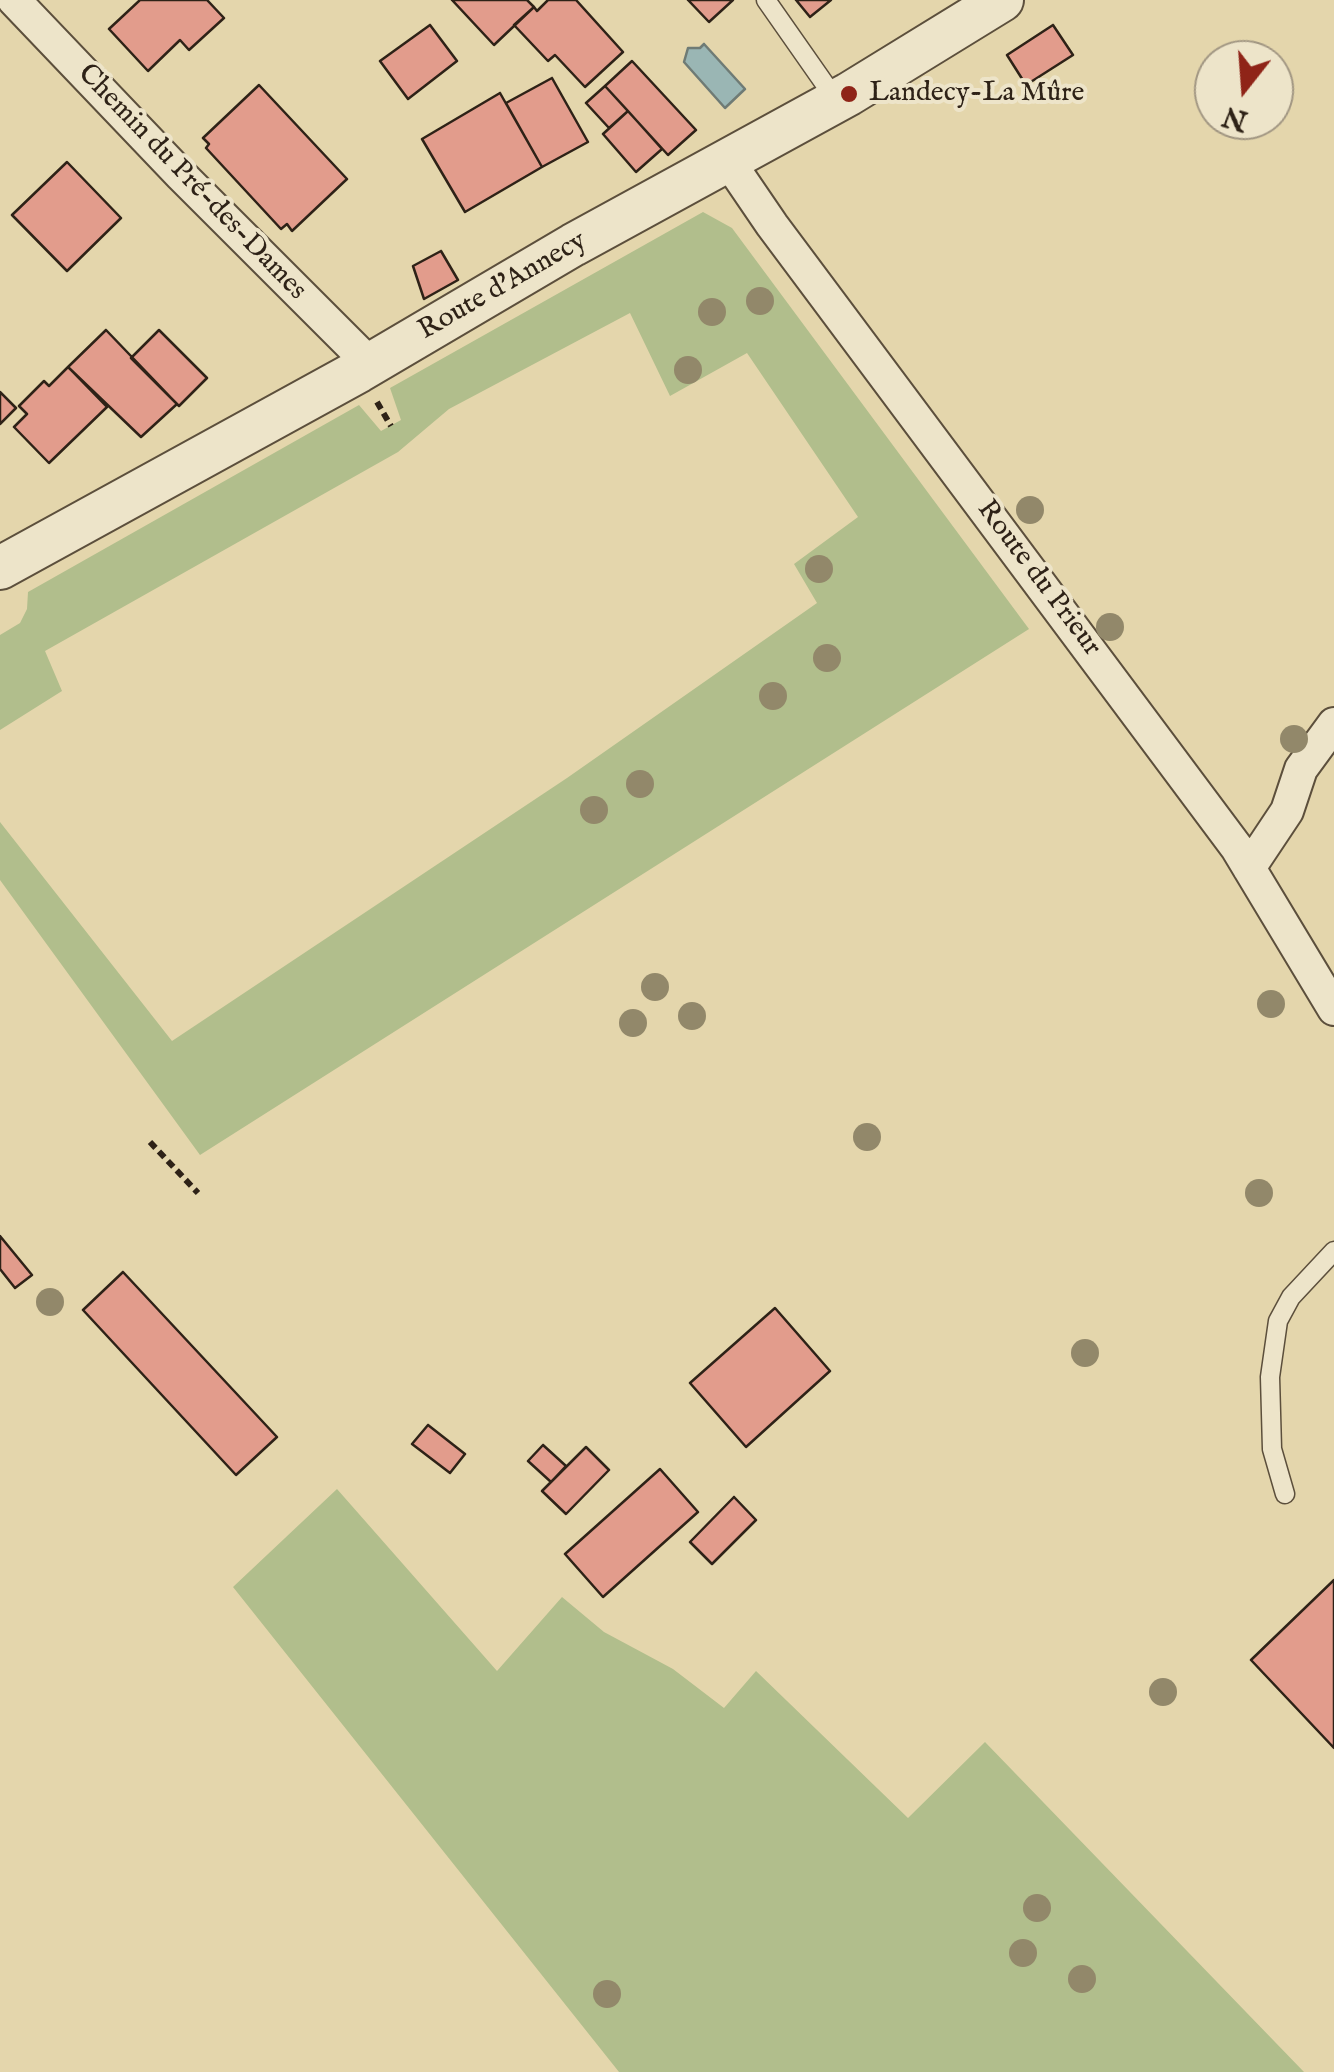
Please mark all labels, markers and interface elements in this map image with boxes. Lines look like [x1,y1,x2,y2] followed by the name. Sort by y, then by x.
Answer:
[1194,40,1294,140] north arrow
[69,58,313,308] street label: Chemin du Pré-des-Dames
[869,77,1084,111] place label: Landecy-La Mûre
[838,83,860,105] marker: Landecy-La Mûre
[1219,97,1252,138] text: N
[413,225,593,349] street label: Route d'Annecy
[969,494,1107,664] street label: Route du Prieur

